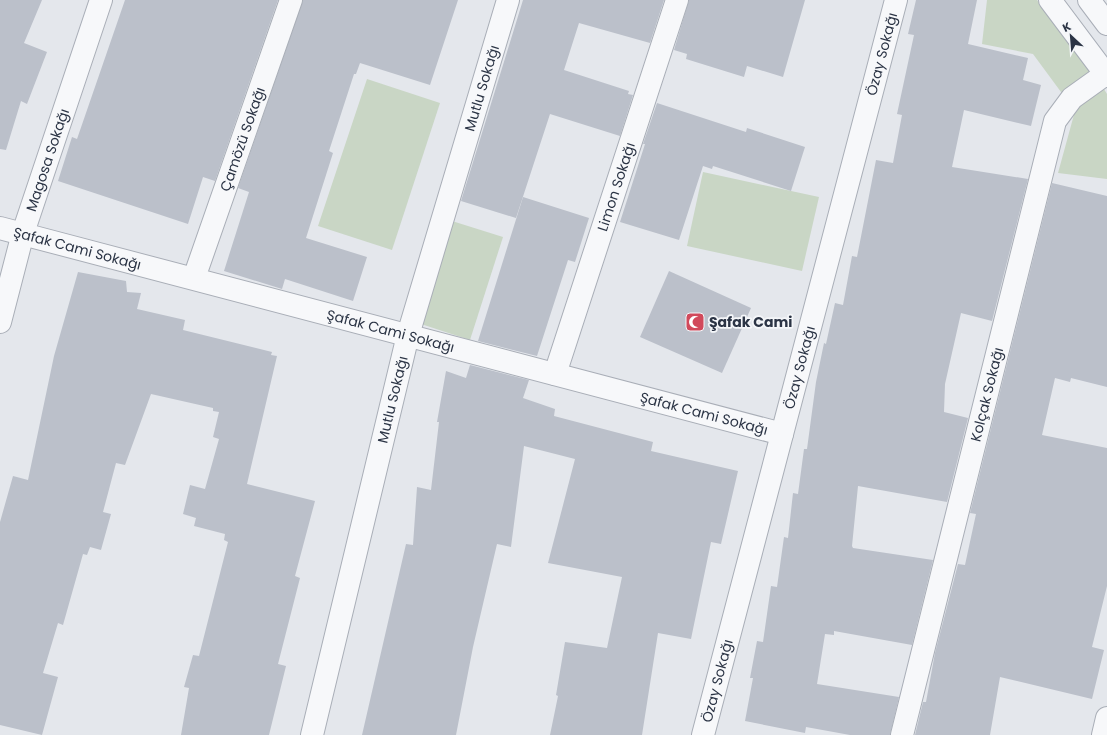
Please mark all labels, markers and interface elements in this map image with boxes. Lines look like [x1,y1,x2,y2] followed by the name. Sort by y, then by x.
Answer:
[861,10,902,98] street label: Özay Sokağı
[1051,16,1091,56] north arrow
[1060,18,1074,36] text: K
[459,43,504,134] street label: Mutlu Sokağı
[215,84,270,194] street label: Çamözü Sokağı
[21,106,74,214] street label: Magosa Sokağı
[592,140,640,234] street label: Limon Sokağı
[11,222,143,275] street label: Şafak Cami Sokağı
[325,305,457,357] street label: Şafak Cami Sokağı
[684,311,706,333] mosque icon: Şafak Cami
[709,312,792,332] place label: Şafak Cami
[779,324,820,411] street label: Özay Sokağı
[965,345,1008,444] street label: Kolçak Sokağı
[372,354,413,445] street label: Mutlu Sokağı
[638,387,770,440] street label: Şafak Cami Sokağı
[697,637,738,725] street label: Özay Sokağı

